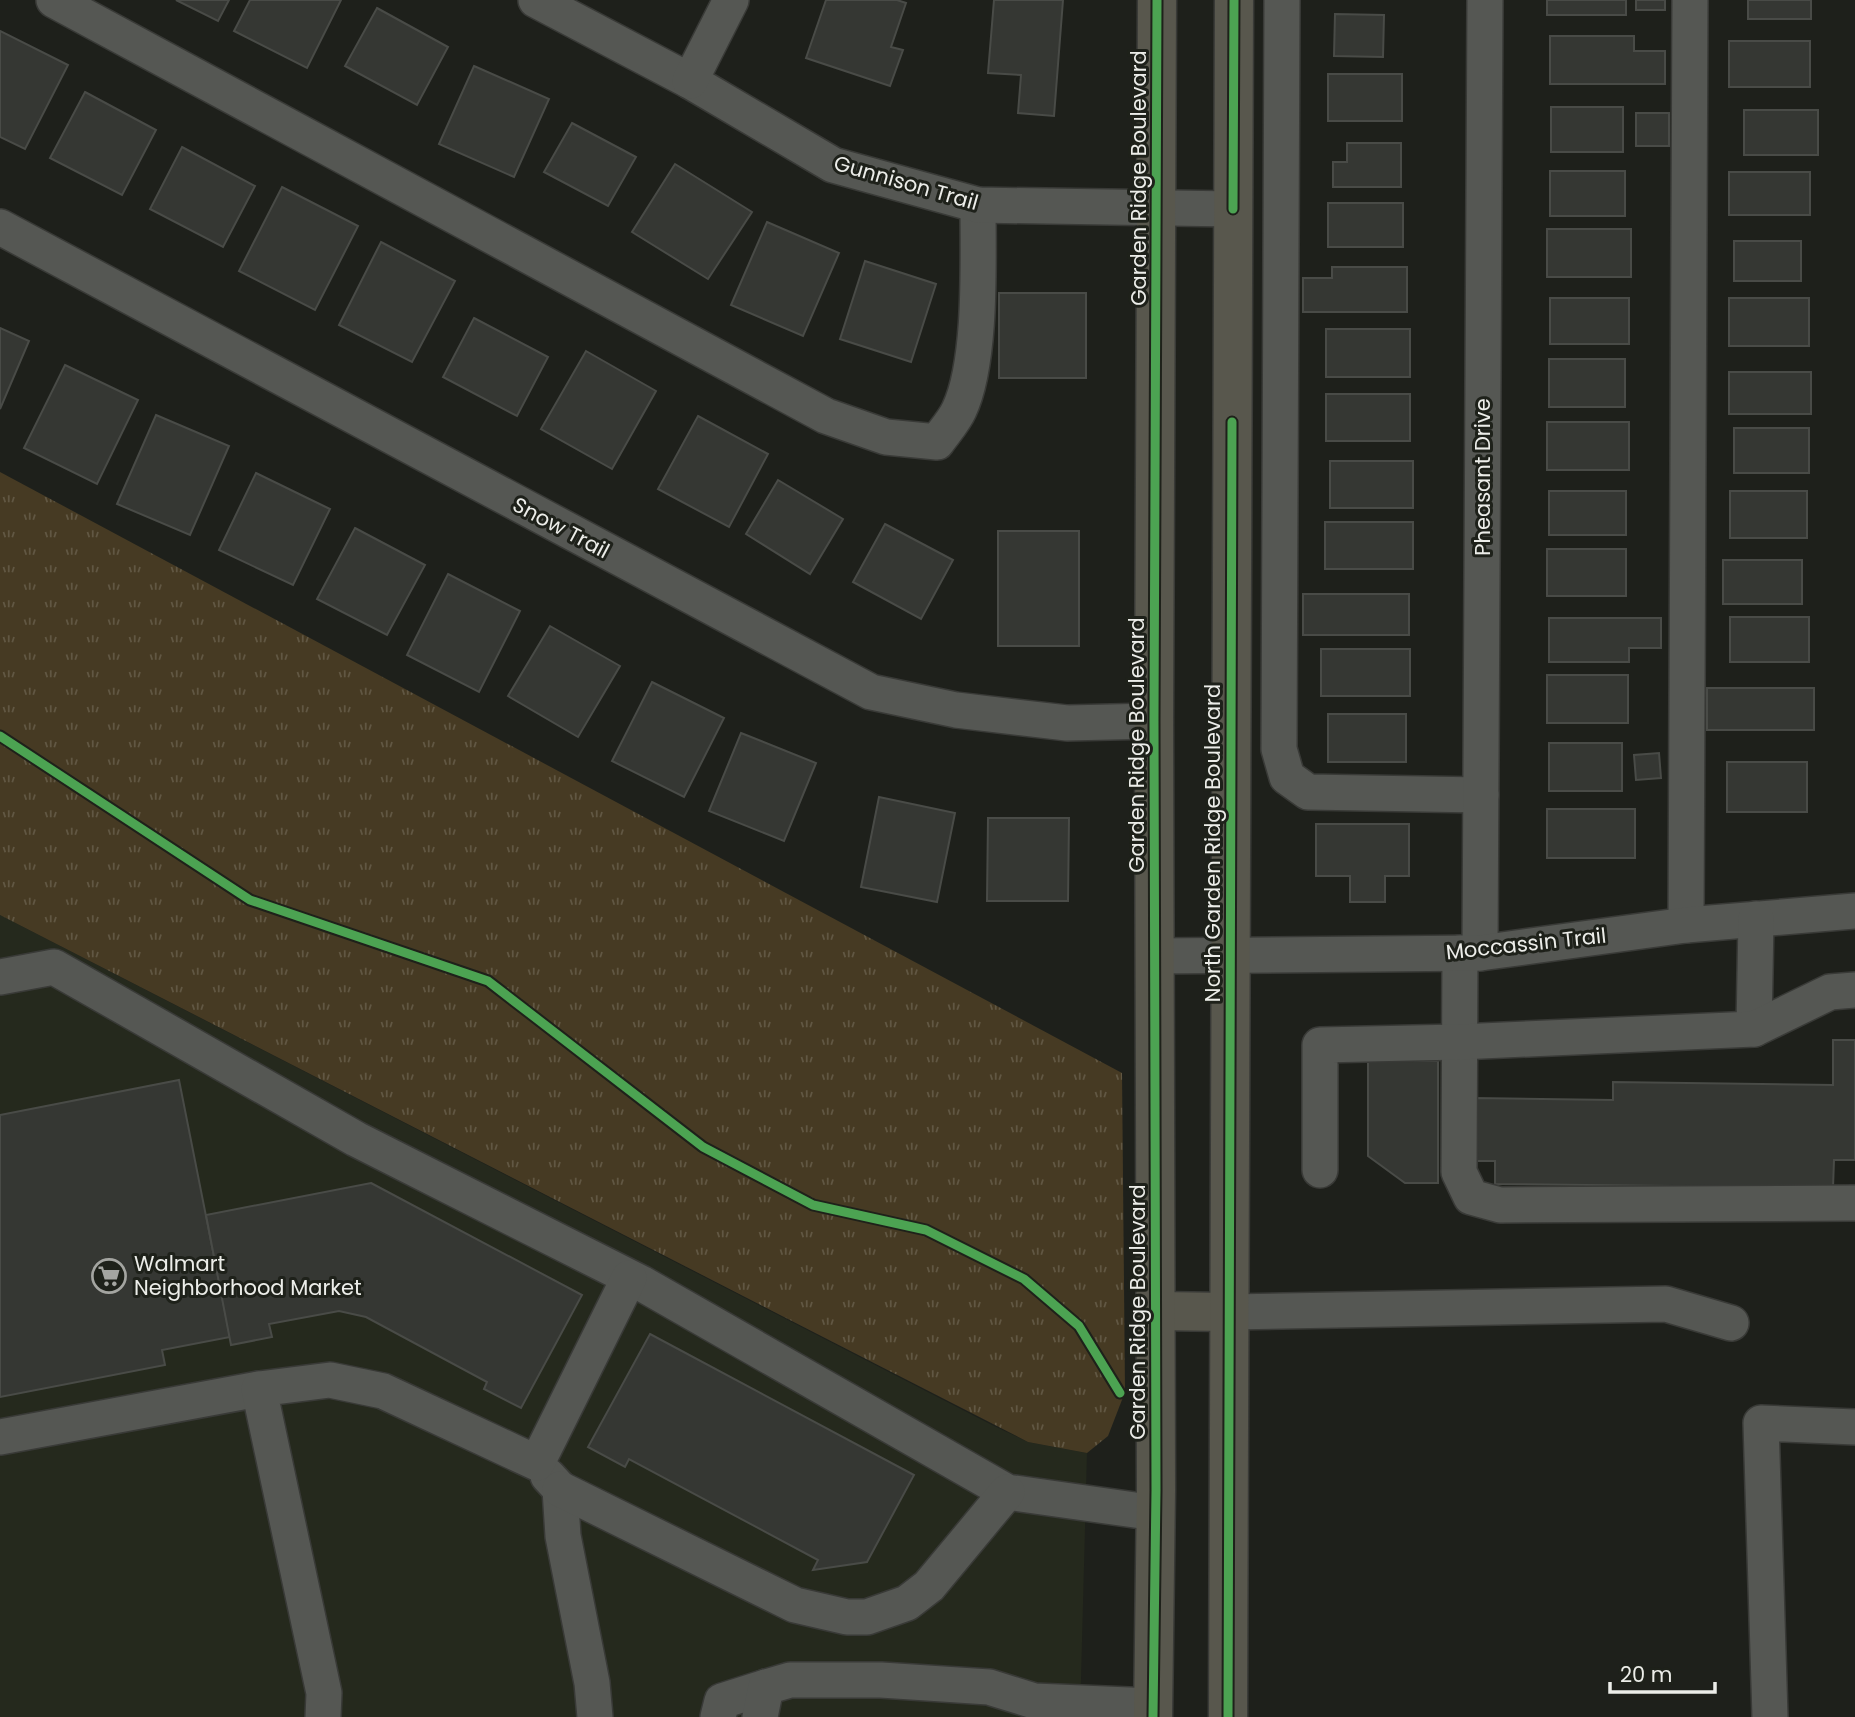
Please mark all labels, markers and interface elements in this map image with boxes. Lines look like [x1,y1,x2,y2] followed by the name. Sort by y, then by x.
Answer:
[1124,50,1153,306] street label: Garden Ridge Boulevard
[831,148,982,217] street label: Gunnison Trail
[1468,398,1497,556] street label: Pheasant Drive
[508,490,615,565] street label: Snow Trail
[1122,617,1151,873] street label: Garden Ridge Boulevard
[1198,684,1227,1002] street label: North Garden Ridge Boulevard
[1444,921,1608,966] street label: Moccassin Trail
[1123,1184,1152,1440] street label: Garden Ridge Boulevard
[134,1249,362,1302] place label: Walmart Neighborhood Market
[90,1257,128,1295] supermarket icon: Walmart Neighborhood Market
[1610,1650,1715,1694] scale bar
[1620,1660,1673,1689] text: 20 m

